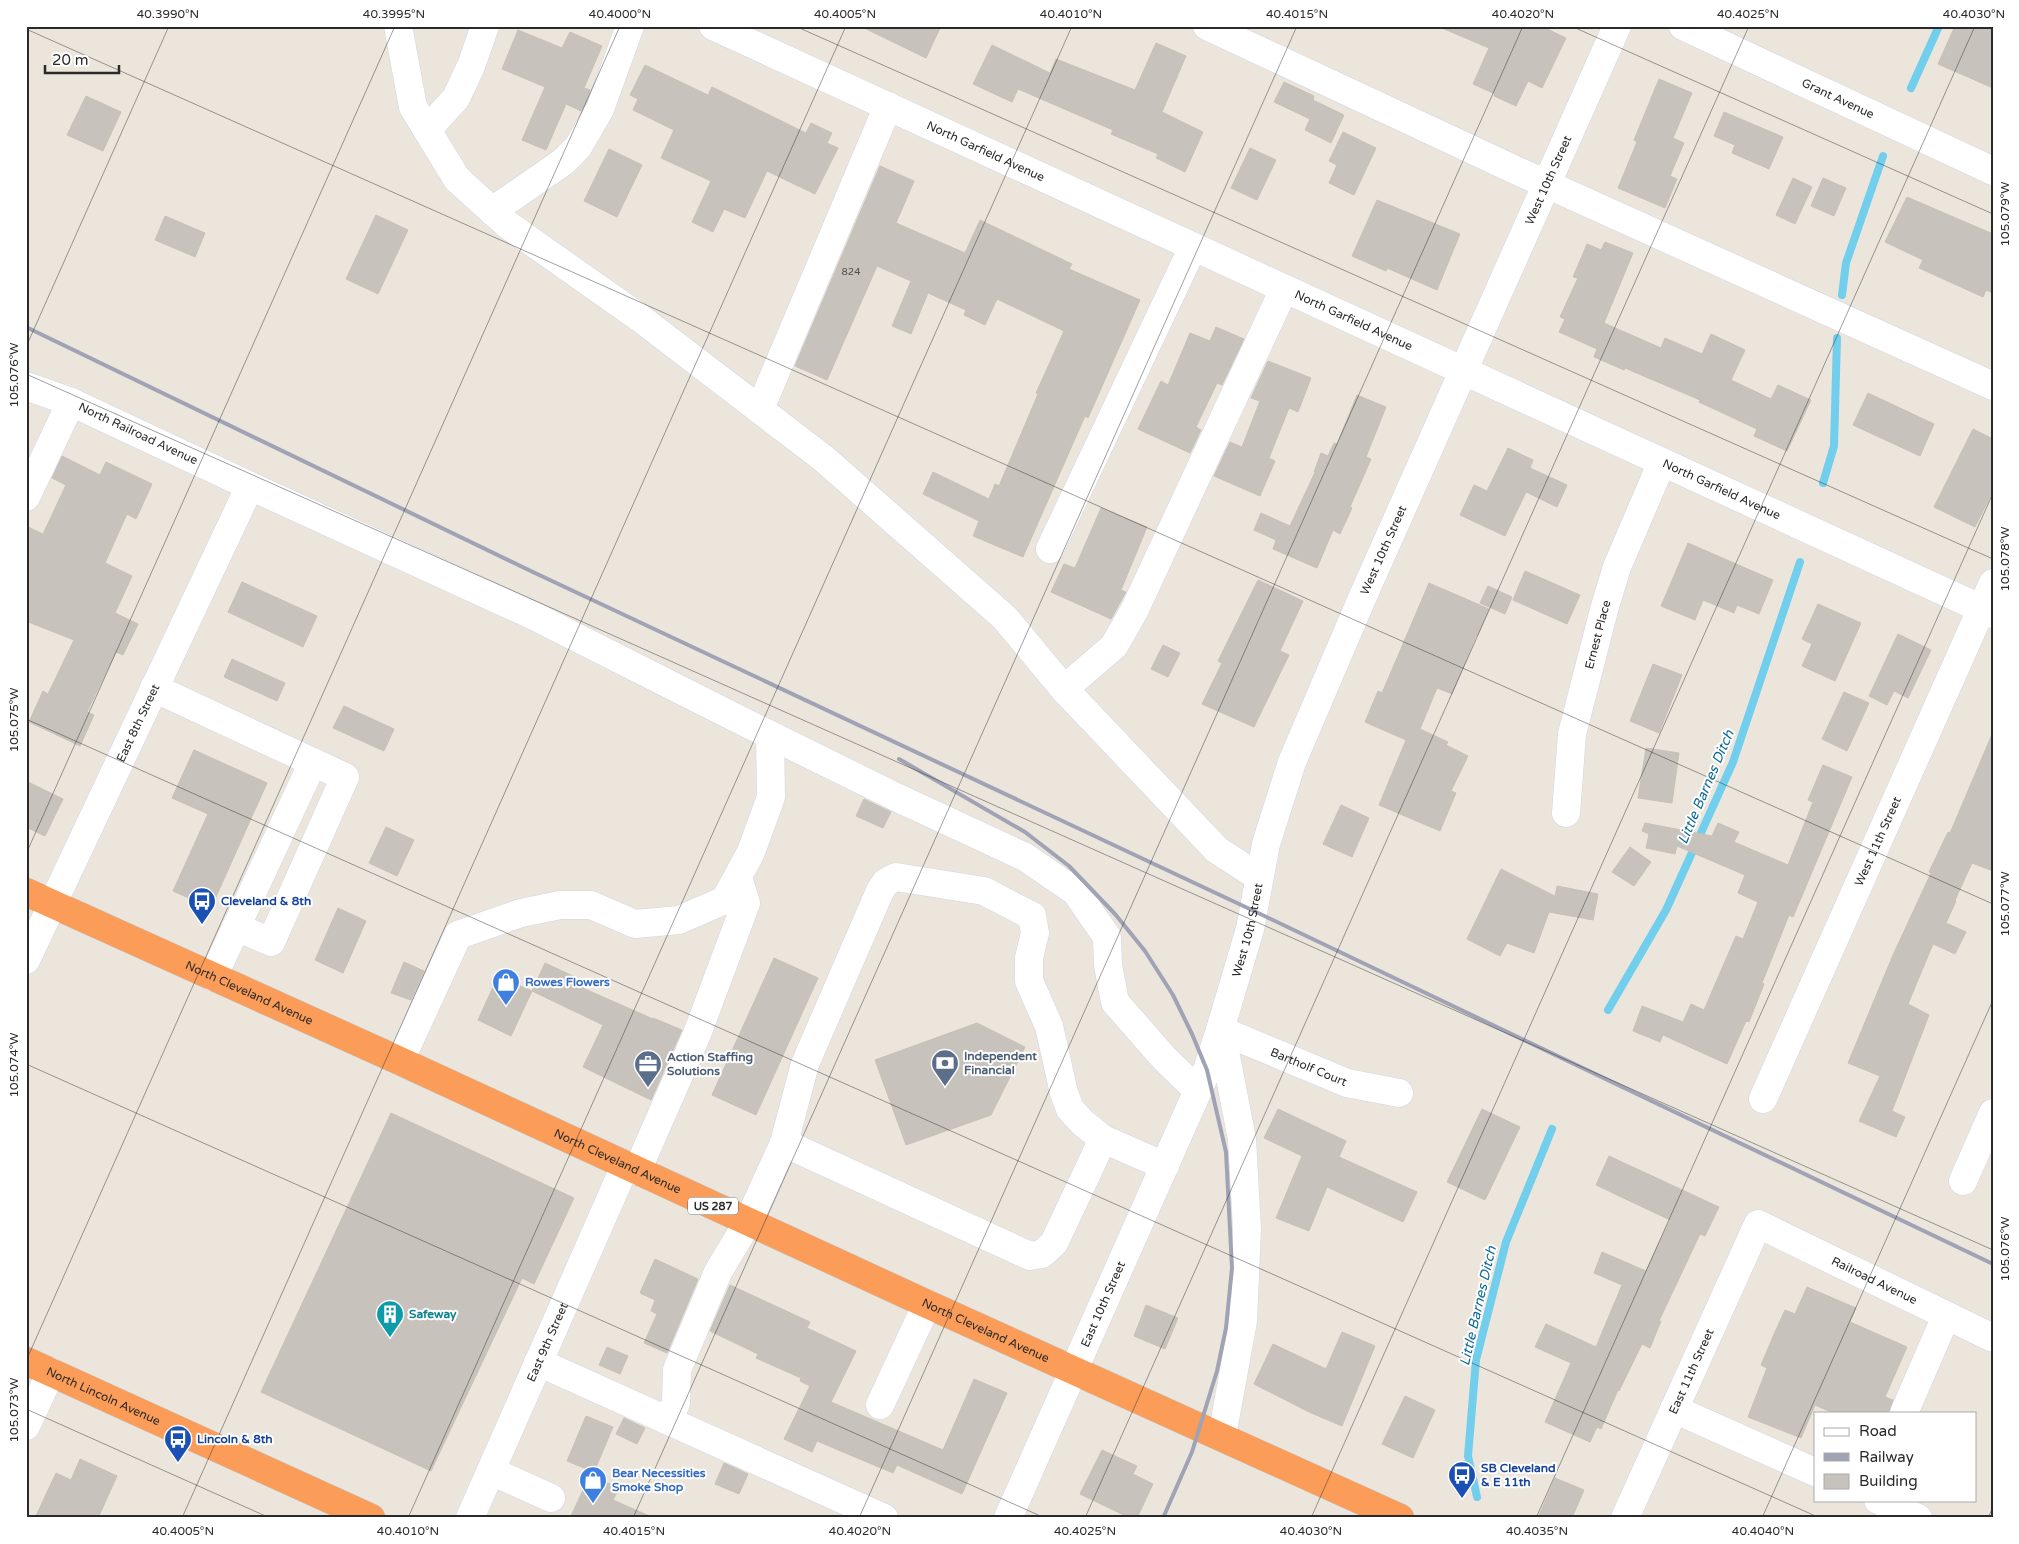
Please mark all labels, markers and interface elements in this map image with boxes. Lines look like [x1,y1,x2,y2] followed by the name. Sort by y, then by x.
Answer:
[137,7,199,21] text: 40.3990°N
[363,7,425,21] text: 40.3995°N
[589,7,651,21] text: 40.4000°N
[814,7,876,21] text: 40.4005°N
[1040,7,1102,21] text: 40.4010°N
[1266,7,1328,21] text: 40.4015°N
[1492,7,1554,21] text: 40.4020°N
[1717,7,1779,21] text: 40.4025°N
[1943,7,2005,21] text: 40.4030°N
[45,42,119,74] scale bar
[52,51,89,69] text: 20 m
[1799,76,1877,121] street label: Grant Avenue
[925,118,1047,184] street label: North Garfield Avenue
[1522,133,1574,227] street label: West 10th Street
[1998,182,2012,246] text: 105.079°W
[842,266,860,278] house number: 824
[1293,287,1415,353] street label: North Garfield Avenue
[7,343,21,407] text: 105.076°W
[76,400,200,468] street label: North Railroad Avenue
[1661,456,1783,523] street label: North Garfield Avenue
[1357,503,1410,597] street label: West 10th Street
[1998,527,2012,591] text: 105.078°W
[1582,598,1614,670] street label: Ernest Place
[114,681,163,764] street label: East 8th Street
[7,688,21,752] text: 105.075°W
[1674,727,1738,847] water label: Little Barnes Ditch
[1852,794,1904,888] street label: West 11th Street
[1998,871,2012,937] text: 105.077°W
[1229,882,1266,979] street label: West 10th Street
[187,886,217,925] bus stop icon: Cleveland & 8th
[221,894,311,908] place label: Cleveland & 8th
[183,958,315,1028] street label: North Cleveland Avenue
[491,967,521,1006] shop icon: Rowes Flowers
[525,975,610,989] place label: Rowes Flowers
[7,1033,21,1097] text: 105.074°W
[1268,1045,1349,1089] street label: Bartholf Court
[930,1048,960,1087] bank icon: Independent Financial
[633,1049,663,1088] office icon: Action Staffing Solutions
[964,1049,1037,1077] place label: Independent Financial
[667,1050,753,1078] place label: Action Staffing Solutions
[552,1126,683,1197] street label: North Cleveland Avenue
[688,1198,738,1214] road number: US 287
[1998,1217,2012,1281] text: 105.076°W
[1456,1244,1500,1367] water label: Little Barnes Ditch
[1829,1254,1920,1307] street label: Railroad Avenue
[1078,1259,1128,1349] street label: East 10th Street
[920,1296,1052,1365] street label: North Cleveland Avenue
[375,1299,405,1338] building icon: Safeway
[524,1300,571,1384] street label: East 9th Street
[409,1307,457,1322] place label: Safeway
[1666,1326,1717,1416] street label: East 11th Street
[44,1364,163,1428] street label: North Lincoln Avenue
[7,1378,21,1442] text: 105.073°W
[1814,1412,1976,1502] legend
[1859,1422,1897,1440] text: Road
[163,1424,193,1463] bus stop icon: Lincoln & 8th
[197,1432,273,1446] place label: Lincoln & 8th
[1859,1448,1914,1466] text: Railway
[1447,1460,1477,1499] bus stop icon: SB Cleveland & E 11th
[1481,1461,1556,1489] place label: SB Cleveland & E 11th
[578,1465,608,1504] shop icon: Bear Necessities Smoke Shop
[612,1466,706,1495] place label: Bear Necessities Smoke Shop
[1859,1472,1918,1490] text: Building
[152,1524,214,1538] text: 40.4005°N
[377,1524,439,1538] text: 40.4010°N
[603,1524,665,1538] text: 40.4015°N
[829,1524,891,1538] text: 40.4020°N
[1054,1524,1116,1538] text: 40.4025°N
[1280,1524,1342,1538] text: 40.4030°N
[1506,1524,1568,1538] text: 40.4035°N
[1732,1524,1794,1538] text: 40.4040°N

